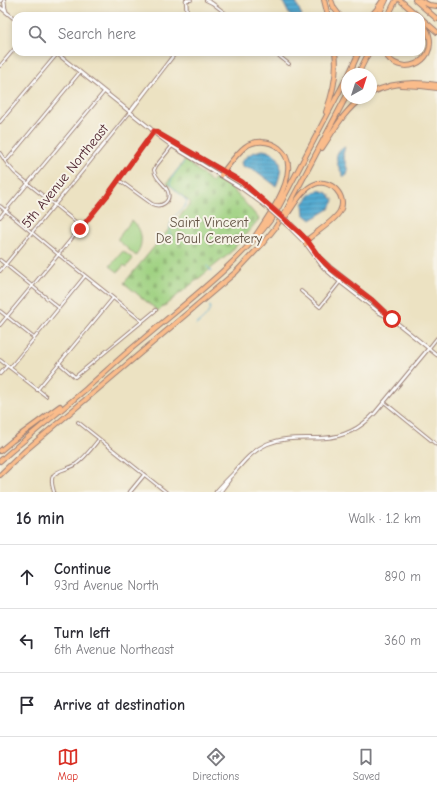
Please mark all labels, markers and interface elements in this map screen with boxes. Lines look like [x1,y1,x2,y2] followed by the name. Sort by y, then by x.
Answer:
[12,12,425,56] search box
[26,23,48,45] icon: search
[58,25,136,43] text: Search here
[341,68,377,104] north arrow
[18,120,113,231] street label: 5th Avenue Northeast
[156,214,263,247] park label: Saint Vincent De Paul Cemetery
[71,220,89,238] route end
[383,310,401,328] route start
[16,509,65,528] text: 16 min
[348,511,421,526] text: Walk · 1.2 km
[54,560,111,578] text: Continue
[16,566,38,588] icon: ahead
[384,569,421,584] text: 890 m
[54,578,159,593] text: 93rd Avenue North
[54,624,110,642] text: Turn left
[16,630,38,652] icon: left
[384,633,421,648] text: 360 m
[54,642,174,657] text: 6th Avenue Northeast
[16,694,38,716] icon: arrive
[54,696,185,714] text: Arrive at destination
[57,746,79,783] tab: Map
[193,746,239,783] tab: Directions
[353,746,380,783] tab: Saved

